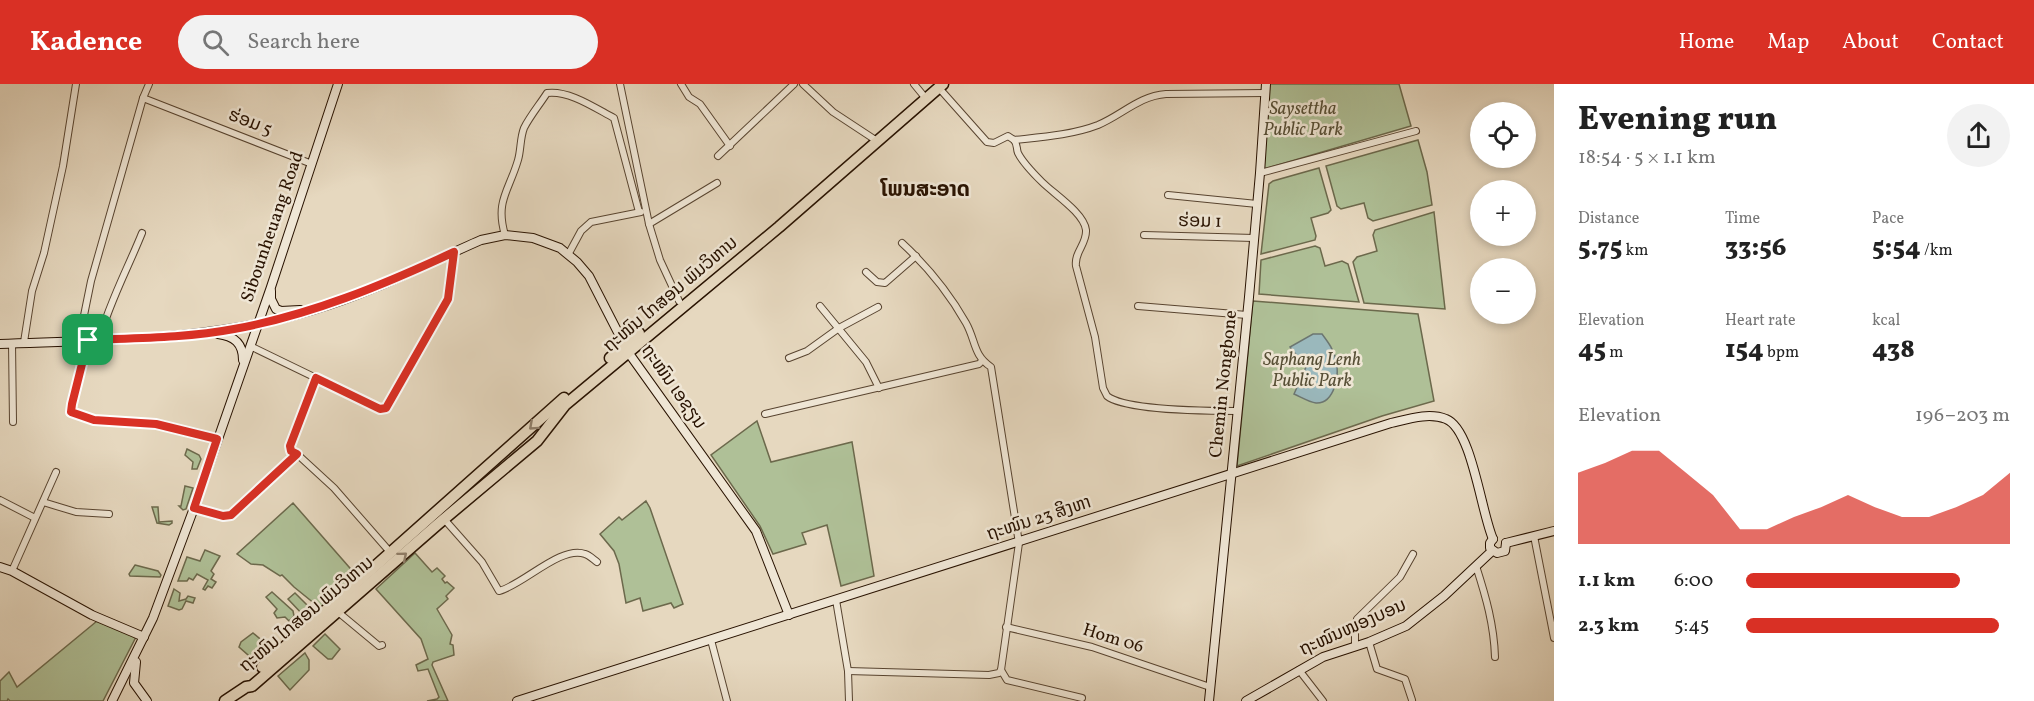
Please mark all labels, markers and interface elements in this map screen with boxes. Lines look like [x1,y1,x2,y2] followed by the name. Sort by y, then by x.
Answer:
[178,15,598,69] search box
[30,23,142,62] text: Kadence
[199,26,232,59] icon: search
[247,27,360,58] text: Search here
[1679,28,1734,57] text: Home
[1767,28,1809,57] text: Map
[1842,28,1899,57] text: About
[1932,28,2004,57] text: Contact
[1263,97,1343,143] park label: Saysettha Public Park
[1578,98,1777,144] text: Evening run
[1470,102,1536,324] map controls
[1470,102,1536,168] button: locate
[224,103,276,143] street label: ຮ່ອມ 5
[1947,104,2010,167] button: share
[1578,144,1716,172] text: 18:54 · 5 × 1.1 km
[235,148,311,306] street label: Sibounheuang Road
[879,176,970,205] district label: ໂພນສະອາດ
[1470,180,1536,246] button: +
[1578,208,1639,230] text: Distance
[1725,208,1760,230] text: Time
[1872,208,1904,230] text: Pace
[1178,209,1222,235] street label: ຮ່ອມ 1
[1578,230,1622,266] text: 5.75
[1725,230,1787,266] text: 33:56
[1872,230,1921,266] text: 5:54
[598,231,744,359] street label: ຖະໜົນ ໄກສອນ ພົມວິຫານ
[1622,240,1648,262] text: km
[1921,240,1953,262] text: /km
[1470,258,1536,324] button: −
[1204,309,1244,459] street label: Chemin Nongbone
[1578,310,1645,332] text: Elevation
[1725,310,1796,332] text: Heart rate
[1872,310,1900,332] text: kcal
[62,314,113,365] pin
[71,323,104,356] icon: arrive
[1578,332,1606,368] text: 45
[1725,332,1764,368] text: 154
[1872,332,1915,368] text: 438
[634,339,712,435] street label: ຖະໜົນ ເອຊຽນ
[1606,342,1623,364] text: m
[1764,342,1799,364] text: bpm
[1263,348,1361,394] park label: Saphang Lenh Public Park
[1578,402,1661,430] text: Elevation
[1915,402,2010,430] text: 196–203 m
[529,419,540,430] one-way arrow
[983,490,1095,548] street label: ຖະໜົນ 23 ສິງຫາ
[234,551,380,679] street label: ຖະໜົນ ໄກສອນ ພົມວິຫານ
[396,552,407,563] one-way arrow
[1578,567,1635,595] text: 1.1 km
[1674,567,1713,595] text: 6:00
[1295,593,1411,663] street label: ຖະໜົນໜອງບອນ
[1578,612,1639,640] text: 2.3 km
[1674,612,1709,640] text: 5:45
[1079,618,1147,660] street label: Hom 06

